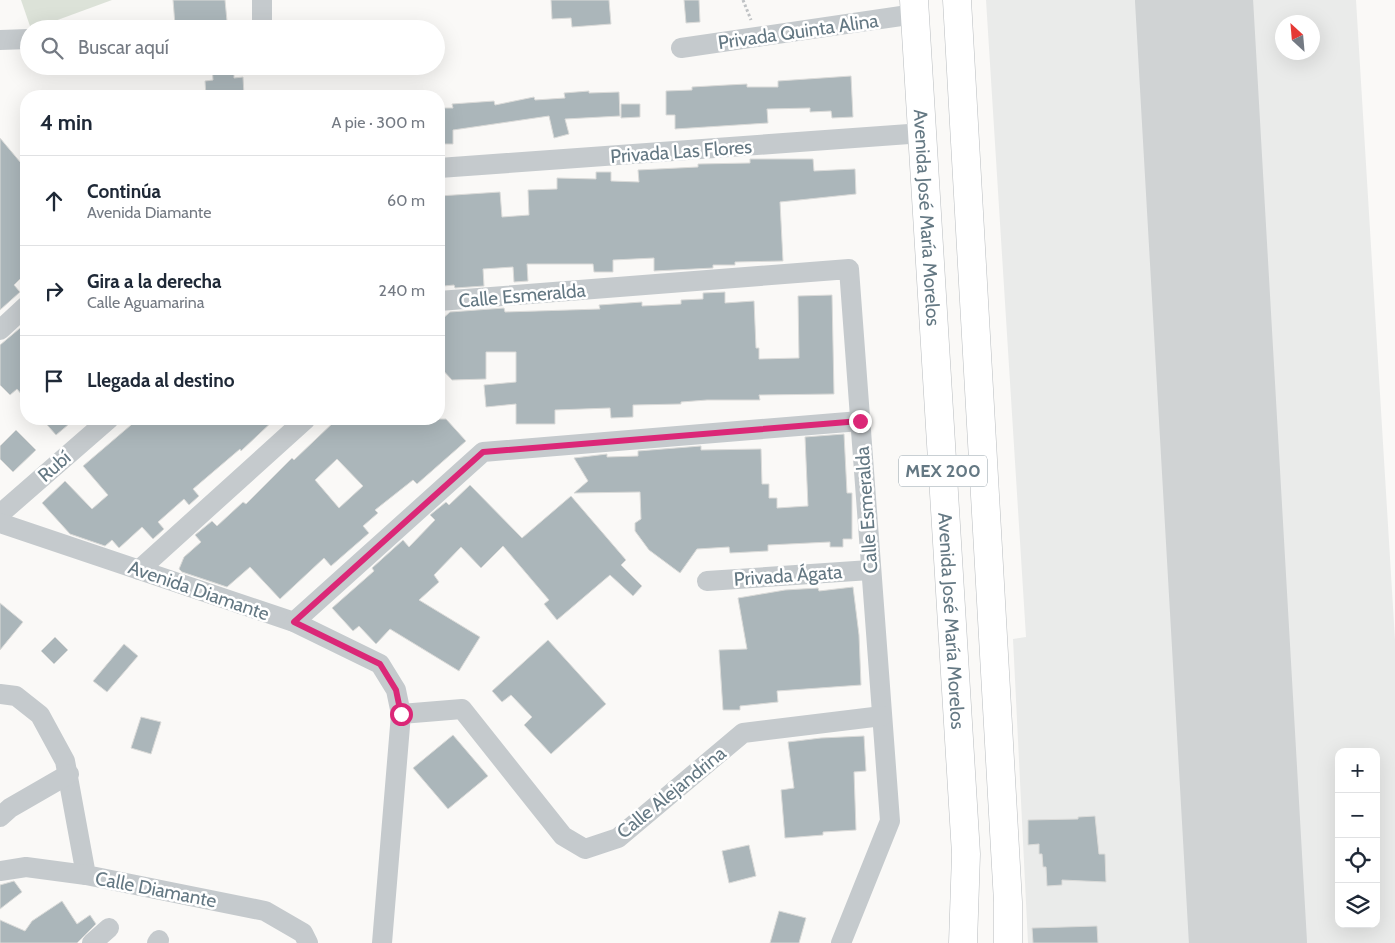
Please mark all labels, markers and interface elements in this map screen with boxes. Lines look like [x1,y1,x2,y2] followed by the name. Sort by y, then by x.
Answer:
[716,9,880,54] street label: Privada Quinta Alina
[1275,15,1320,60] north arrow
[20,20,445,75] search box
[38,34,66,62] icon: search
[78,36,169,59] text: Buscar aquí
[909,108,945,327] street label: Avenida José María Morelos
[40,110,93,135] text: 4 min
[331,113,425,132] text: A pie · 300 m
[609,135,753,168] street label: Privada Las Flores
[87,180,161,203] text: Continúa
[40,187,68,215] icon: ahead
[387,191,425,210] text: 60 m
[87,203,211,222] text: Avenida Diamante
[87,270,222,293] text: Gira a la derecha
[40,277,68,305] icon: right
[458,278,587,313] street label: Calle Esmeralda
[379,281,425,300] text: 240 m
[87,293,204,312] text: Calle Aguamarina
[40,367,68,395] icon: arrive
[87,369,234,392] text: Llegada al destino
[849,410,872,433] route end
[33,446,75,487] street label: Rubí
[851,446,882,574] street label: Calle Esmeralda
[899,456,987,486] road number: MEX 200
[933,512,969,730] street label: Avenida José María Morelos
[125,556,273,625] street label: Avenida Diamante
[733,559,843,591] street label: Privada Ágata
[390,703,413,726] route start
[612,741,730,843] street label: Calle Alejandrina
[1335,748,1380,928] map controls
[1335,748,1380,793] button: +
[1335,793,1380,838] button: −
[1335,838,1380,883] button: locate
[93,866,219,913] street label: Calle Diamante
[1335,883,1380,928] button: layers

